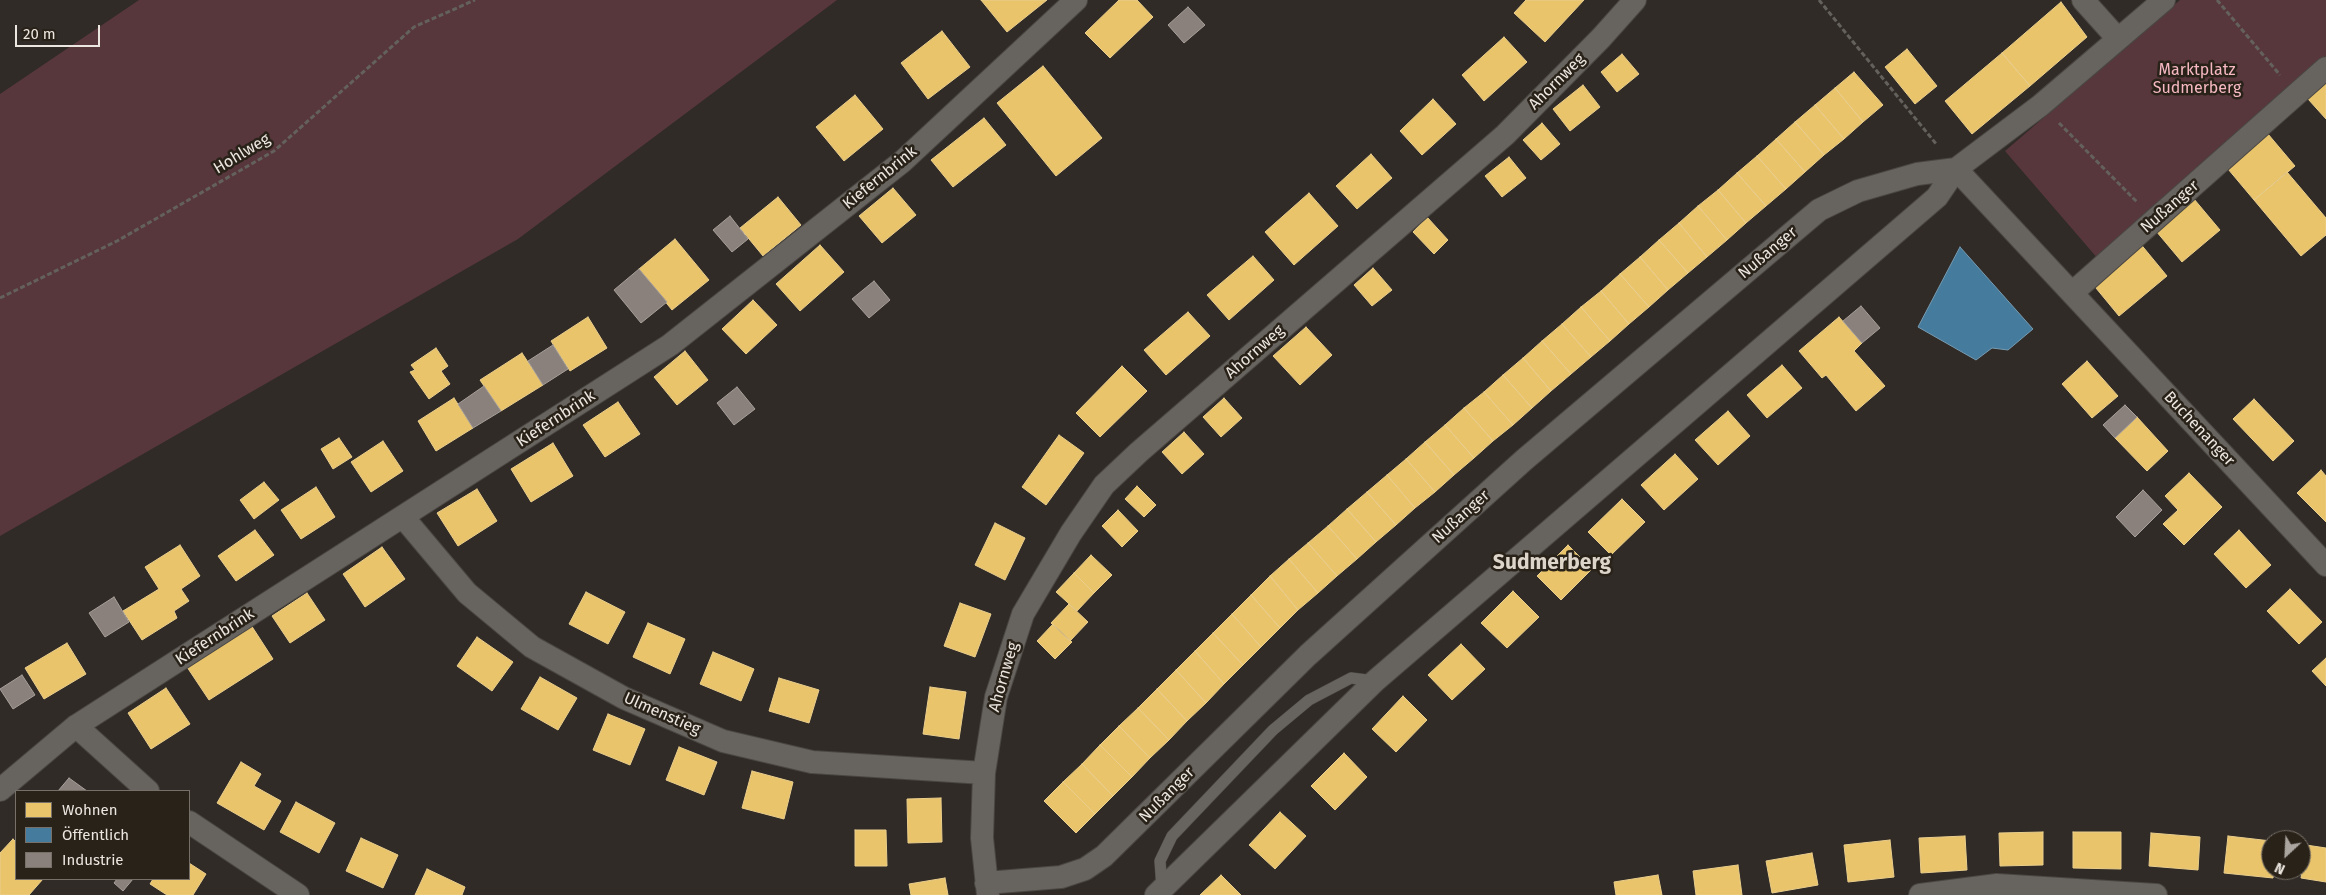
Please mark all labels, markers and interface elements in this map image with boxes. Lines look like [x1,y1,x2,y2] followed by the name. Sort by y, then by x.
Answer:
[18,15,102,47] scale bar
[23,25,56,43] text: 20 m
[1525,50,1589,114] street label: Ahornweg
[2153,61,2241,99] park label: Marktplatz Sudmerberg
[210,130,274,178] street label: Hohlweg
[839,142,921,214] street label: Kiefernbrink
[2137,177,2203,237] street label: Nußanger
[1735,223,1801,283] street label: Nußanger
[1222,321,1288,383] street label: Ahornweg
[513,386,599,452] street label: Kiefernbrink
[2160,388,2238,470] street label: Buchenanger
[1428,486,1494,548] street label: Nußanger
[1493,550,1611,576] district label: Sudmerberg
[172,604,258,670] street label: Kiefernbrink
[985,640,1023,714] street label: Ahornweg
[621,689,703,739] street label: Ulmenstieg
[1135,763,1199,827] street label: Nußanger
[15,790,190,880] legend
[62,801,118,819] text: Wohnen
[62,826,129,844] text: Öffentlich
[2261,830,2311,880] north arrow
[62,851,124,869] text: Industrie
[2272,858,2288,878] text: N

